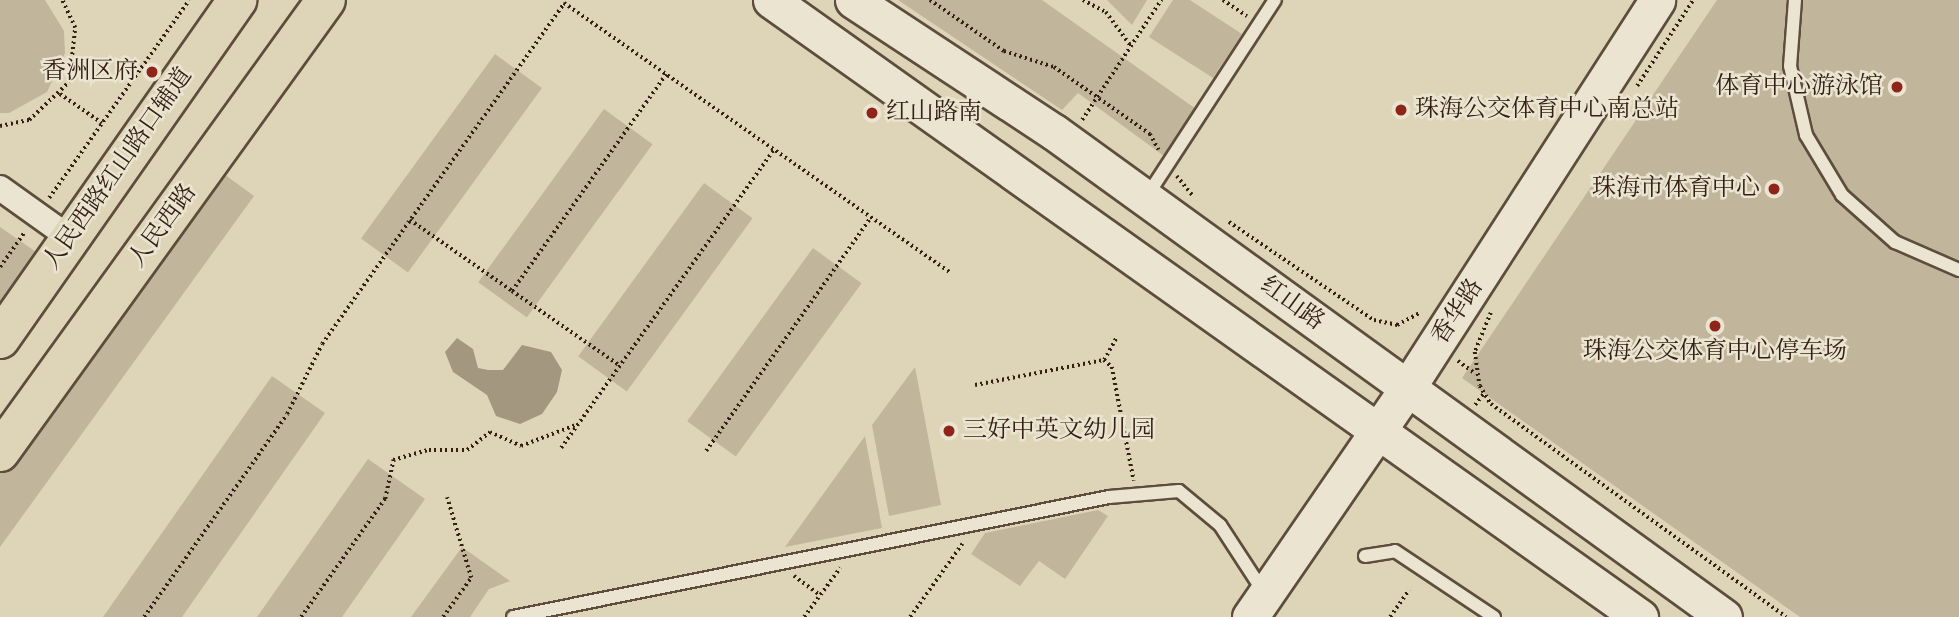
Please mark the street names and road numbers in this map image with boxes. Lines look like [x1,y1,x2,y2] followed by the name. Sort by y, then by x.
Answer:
[37,62,199,276] street label: 人民西路红山路口辅道
[123,179,203,273] street label: 人民西路
[1254,271,1330,337] street label: 红山路
[1426,274,1490,350] street label: 香华路

